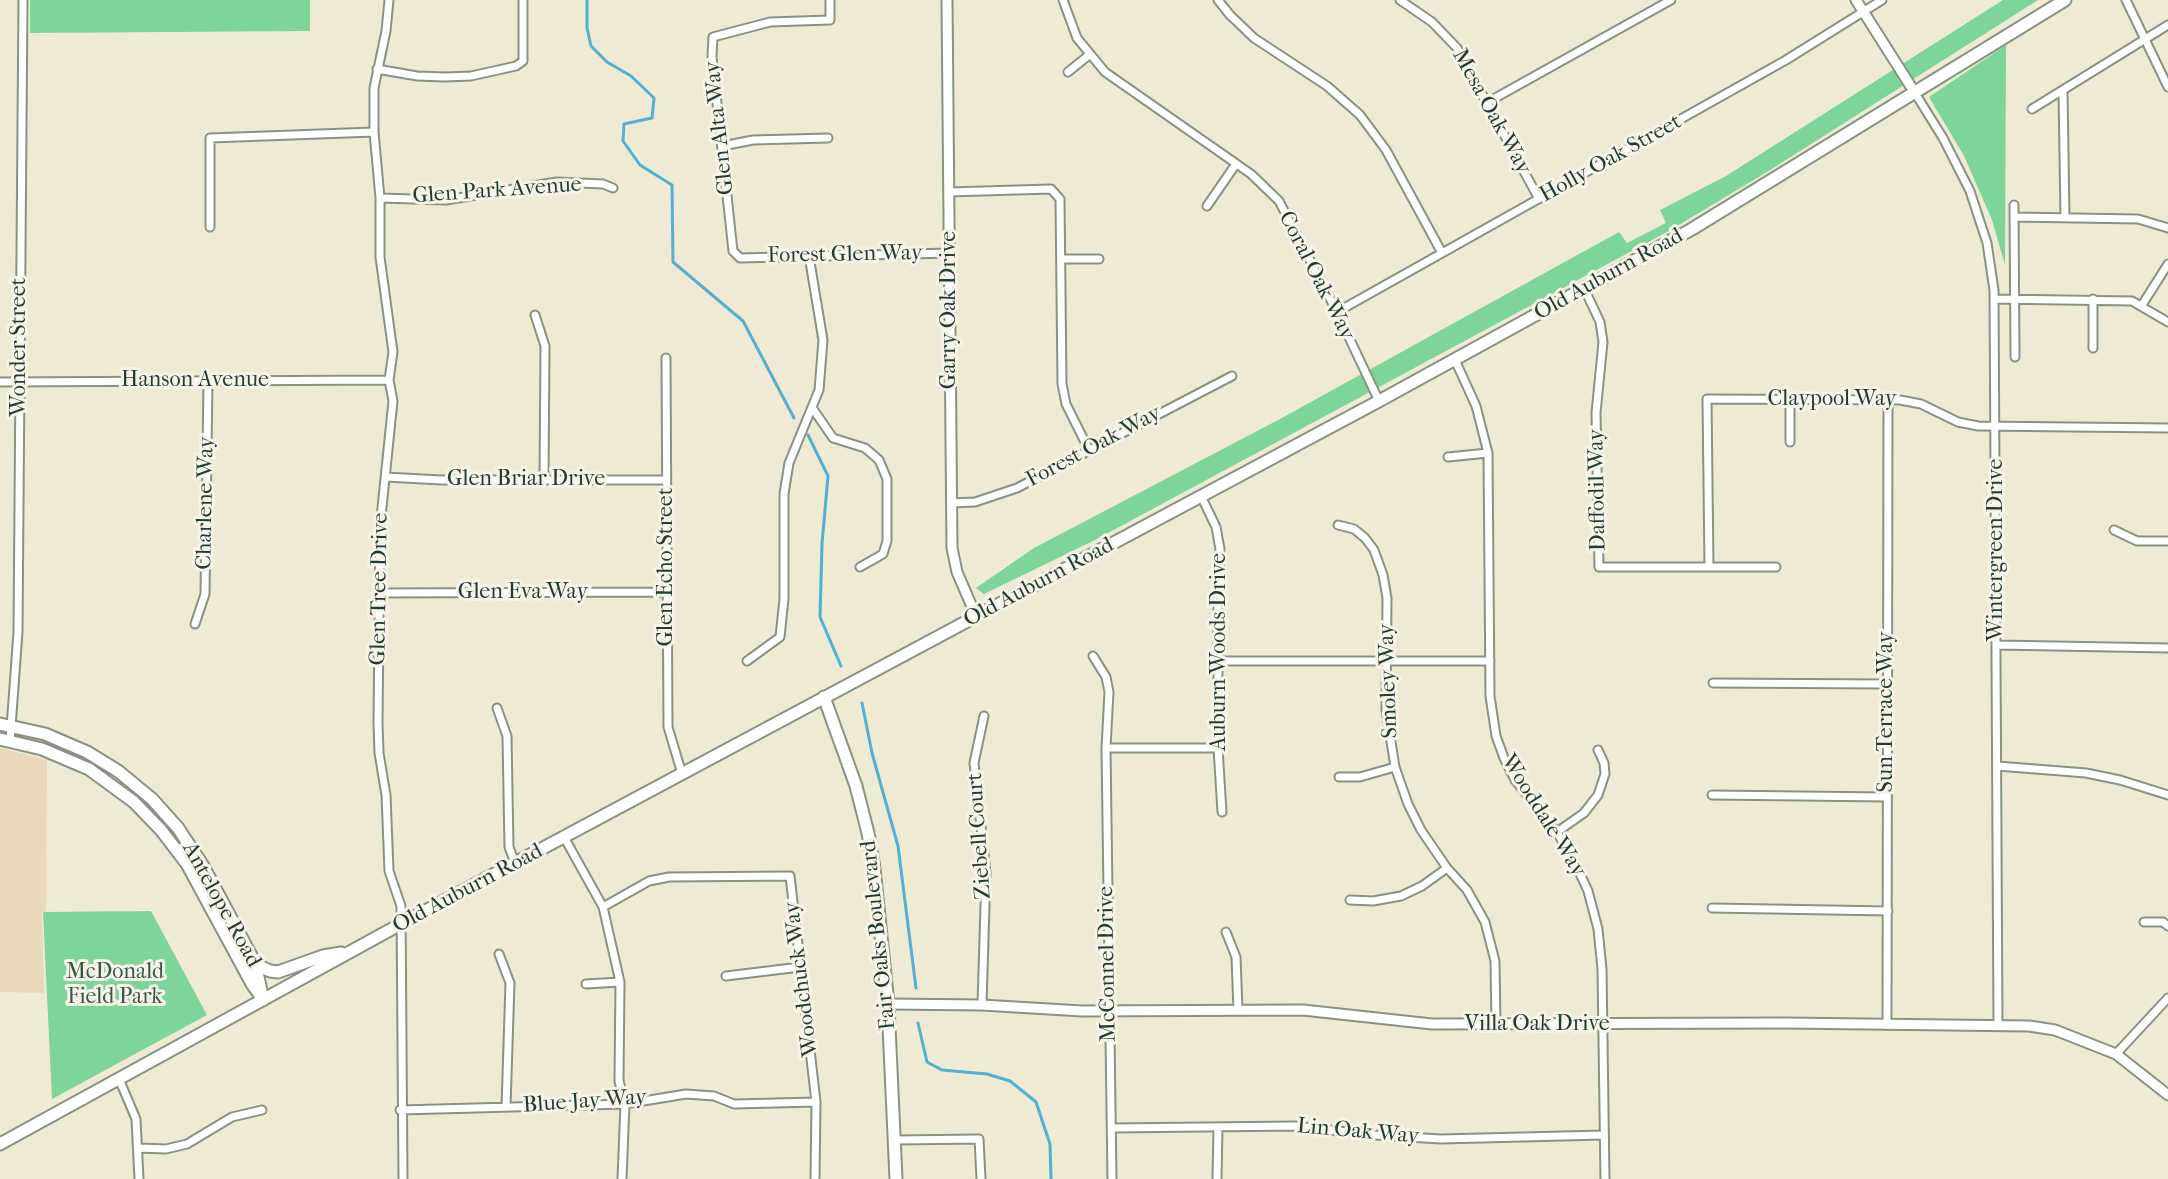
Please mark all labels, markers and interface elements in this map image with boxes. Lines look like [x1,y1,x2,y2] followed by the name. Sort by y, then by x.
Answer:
[1446,45,1536,179] street label: Mesa Oak Way
[700,60,740,196] street label: Glen Alta Way
[1536,109,1686,209] street label: Holly Oak Street
[412,172,582,210] street label: Glen Park Avenue
[1272,207,1360,345] street label: Coral Oak Way
[1530,223,1688,327] street label: Old Auburn Road
[937,231,963,389] street label: Garry Oak Drive
[767,240,923,270] street label: Forest Glen Way
[7,278,33,416] street label: Wonder Street
[121,368,269,394] street label: Hanson Avenue
[1768,387,1896,413] street label: Claypool Way
[1022,400,1166,494] street label: Forest Oak Way
[1584,429,1612,551] street label: Daffodil Way
[192,436,220,570] street label: Charlene Way
[1984,459,2010,641] street label: Wintergreen Drive
[447,467,605,493] street label: Glen Briar Drive
[654,487,680,647] street label: Glen Echo Street
[365,512,395,666] street label: Glen Tree Drive
[959,532,1119,634] street label: Old Auburn Road
[1207,553,1233,751] street label: Auburn Woods Drive
[458,580,588,606] street label: Glen Eva Way
[1374,623,1404,739] street label: Smoley Way
[1874,632,1900,792] street label: Sun Terrace Way
[1495,750,1591,882] street label: Wooddale Way
[962,772,998,900] street label: Ziebell Court
[176,838,266,972] street label: Antelope Road
[388,838,548,940] street label: Old Auburn Road
[856,839,902,1031] street label: Fair Oaks Boulevard
[1093,886,1123,1042] street label: McConnel Drive
[779,900,825,1058] street label: Woodchuck Way
[66,960,164,1012] park label: McDonald Field Park
[1464,1012,1610,1038] street label: Villa Oak Drive
[522,1085,648,1119] street label: Blue Jay Way
[1296,1114,1420,1150] street label: Lin Oak Way

